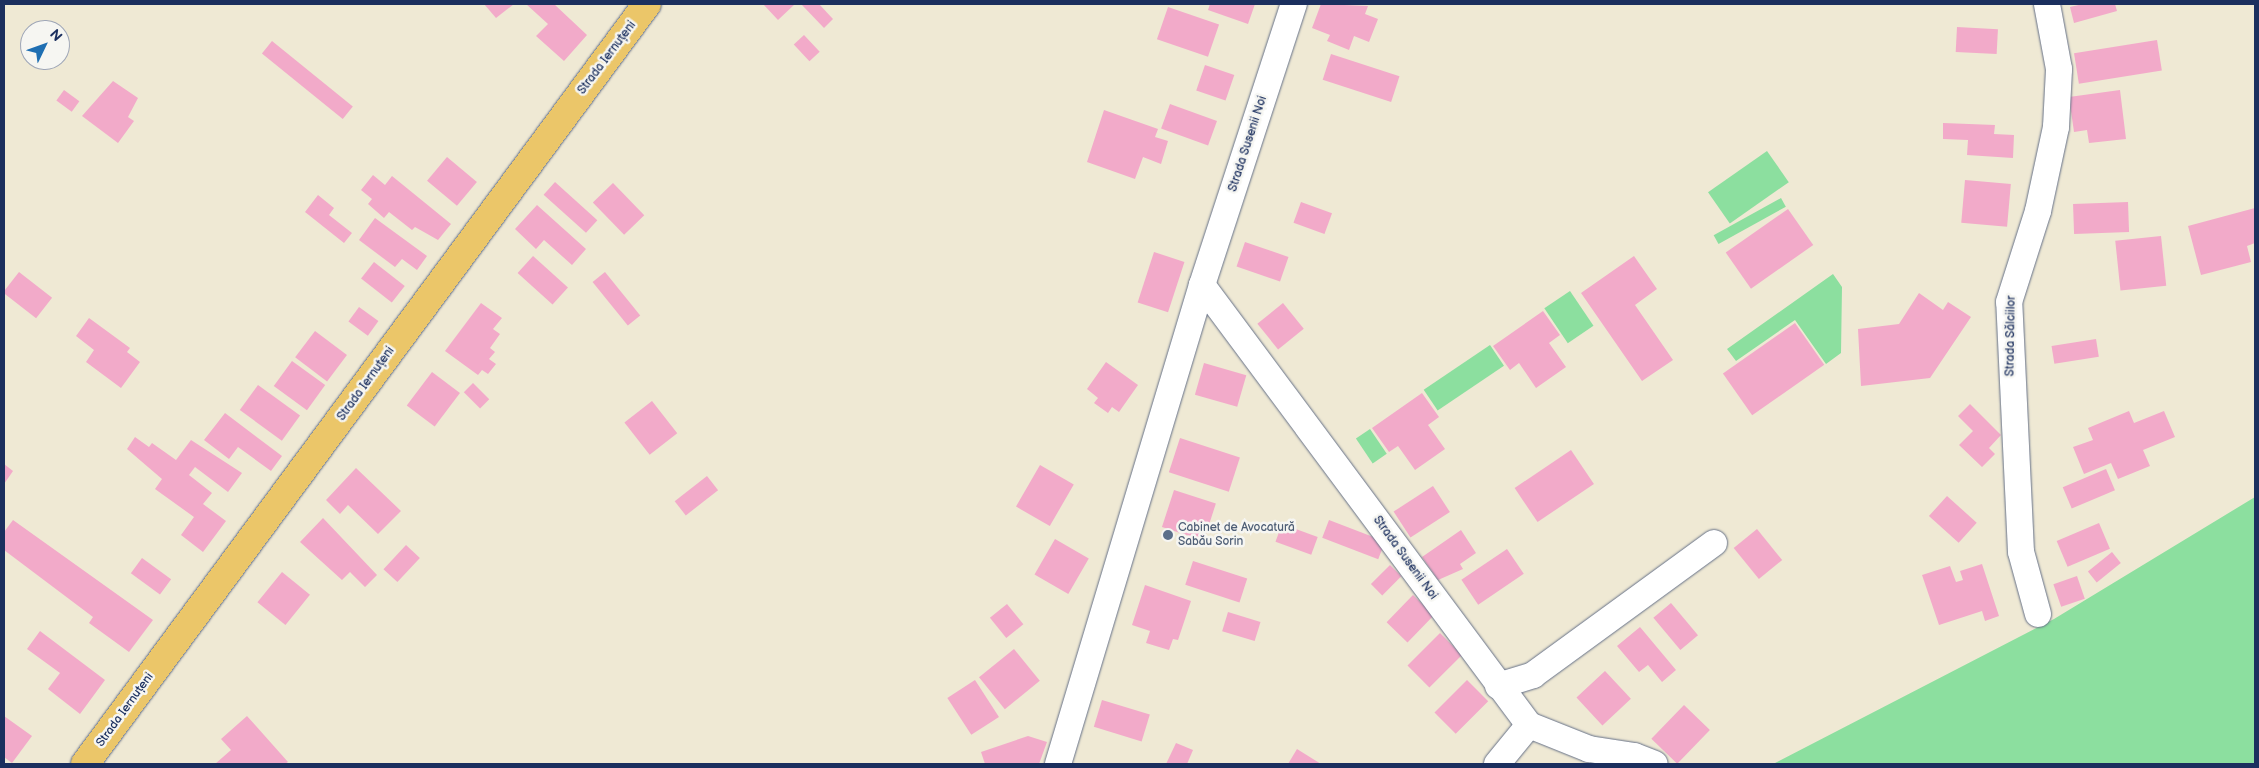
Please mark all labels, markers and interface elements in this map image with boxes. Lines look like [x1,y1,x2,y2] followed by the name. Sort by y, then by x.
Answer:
[575,19,639,97] street label: Strada Iernuțeni
[20,20,70,70] north arrow
[46,26,66,45] text: N
[1226,94,1270,194] street label: Strada Susenii Noi
[2003,295,2019,377] street label: Strada Sălciilor
[334,344,398,424] street label: Strada Iernuțeni
[1370,513,1440,603] street label: Strada Susenii Noi
[1178,521,1295,549] place label: Cabinet de Avocatură Sabău Sorin
[1162,529,1174,541] marker: Cabinet de Avocatură Sabău Sorin
[93,670,157,750] street label: Strada Iernuțeni

